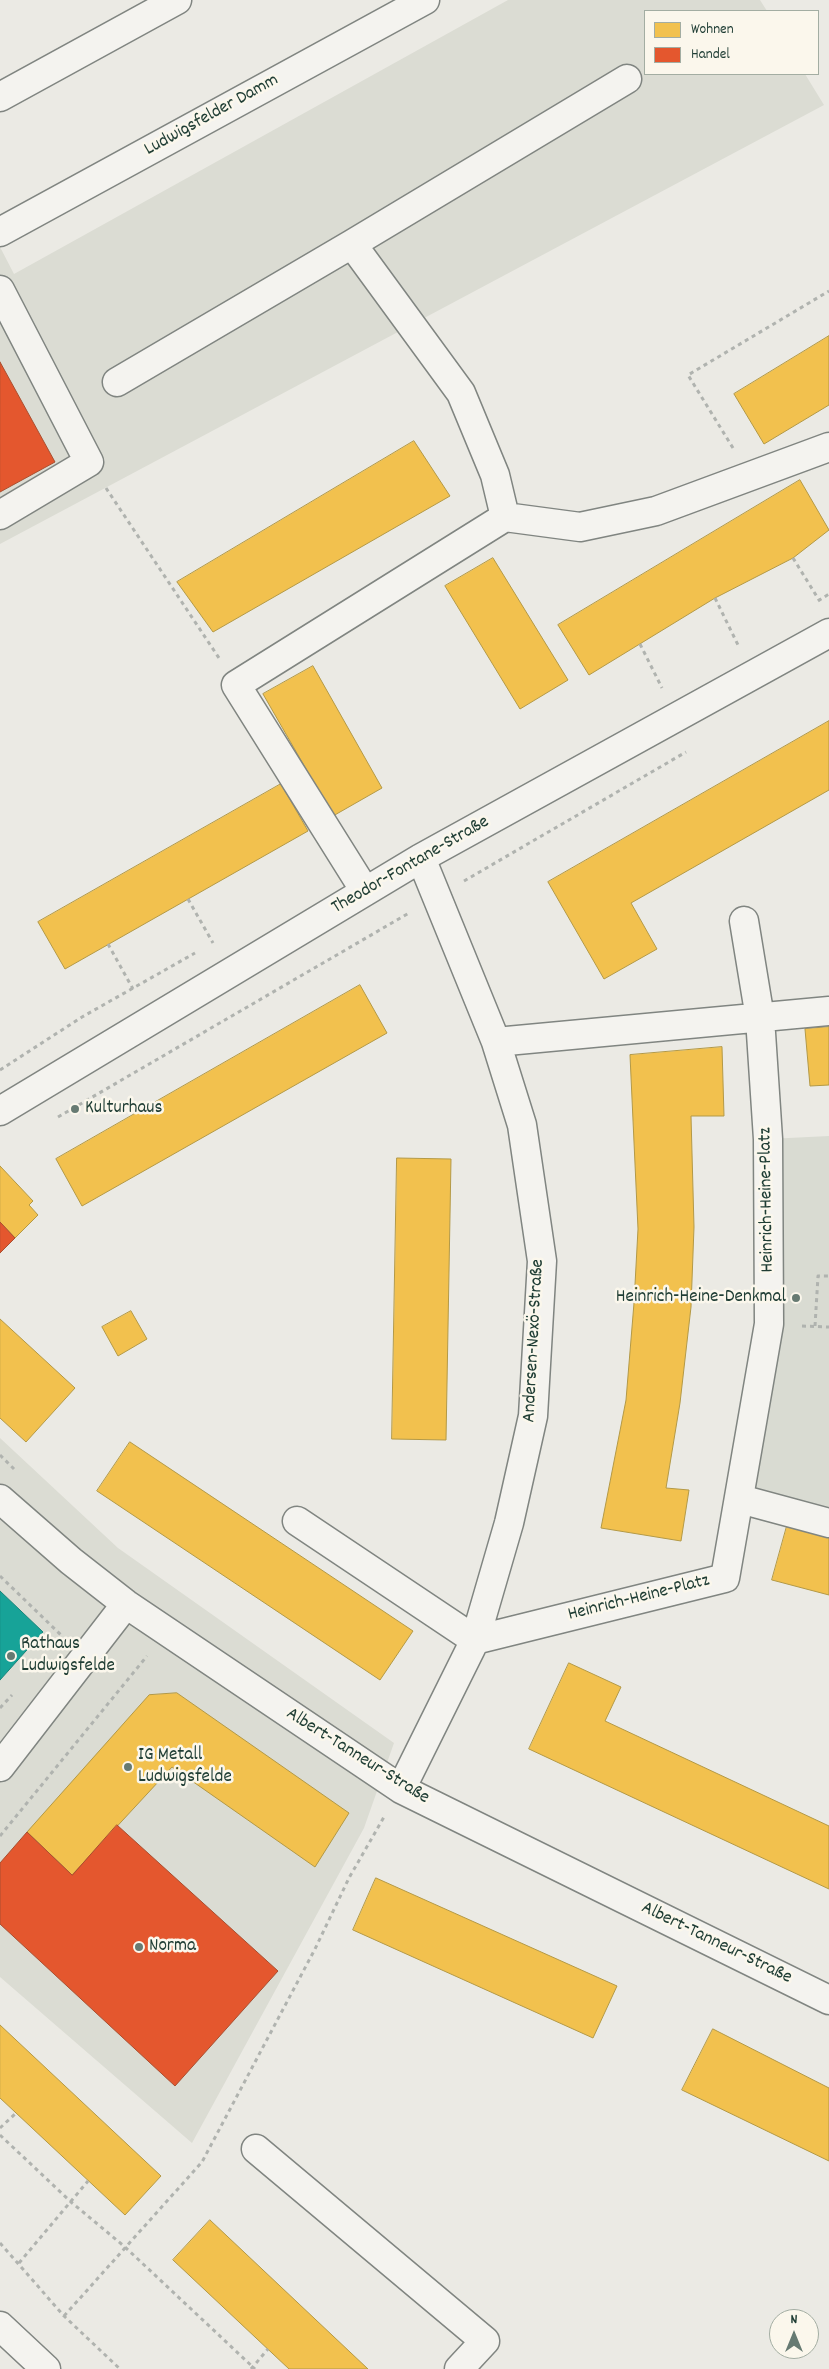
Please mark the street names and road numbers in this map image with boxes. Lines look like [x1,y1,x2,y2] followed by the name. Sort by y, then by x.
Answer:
[141,70,283,162] street label: Ludwigsfelder Damm
[328,812,494,920] street label: Theodor-Fontane-Straße
[755,1127,781,1273] street label: Heinrich-Heine-Platz
[519,1259,551,1423] street label: Andersen-Nexö-Straße
[566,1570,712,1628] street label: Heinrich-Heine-Platz
[281,1704,433,1810] street label: Albert-Tanneur-Straße
[637,1898,795,1990] street label: Albert-Tanneur-Straße

